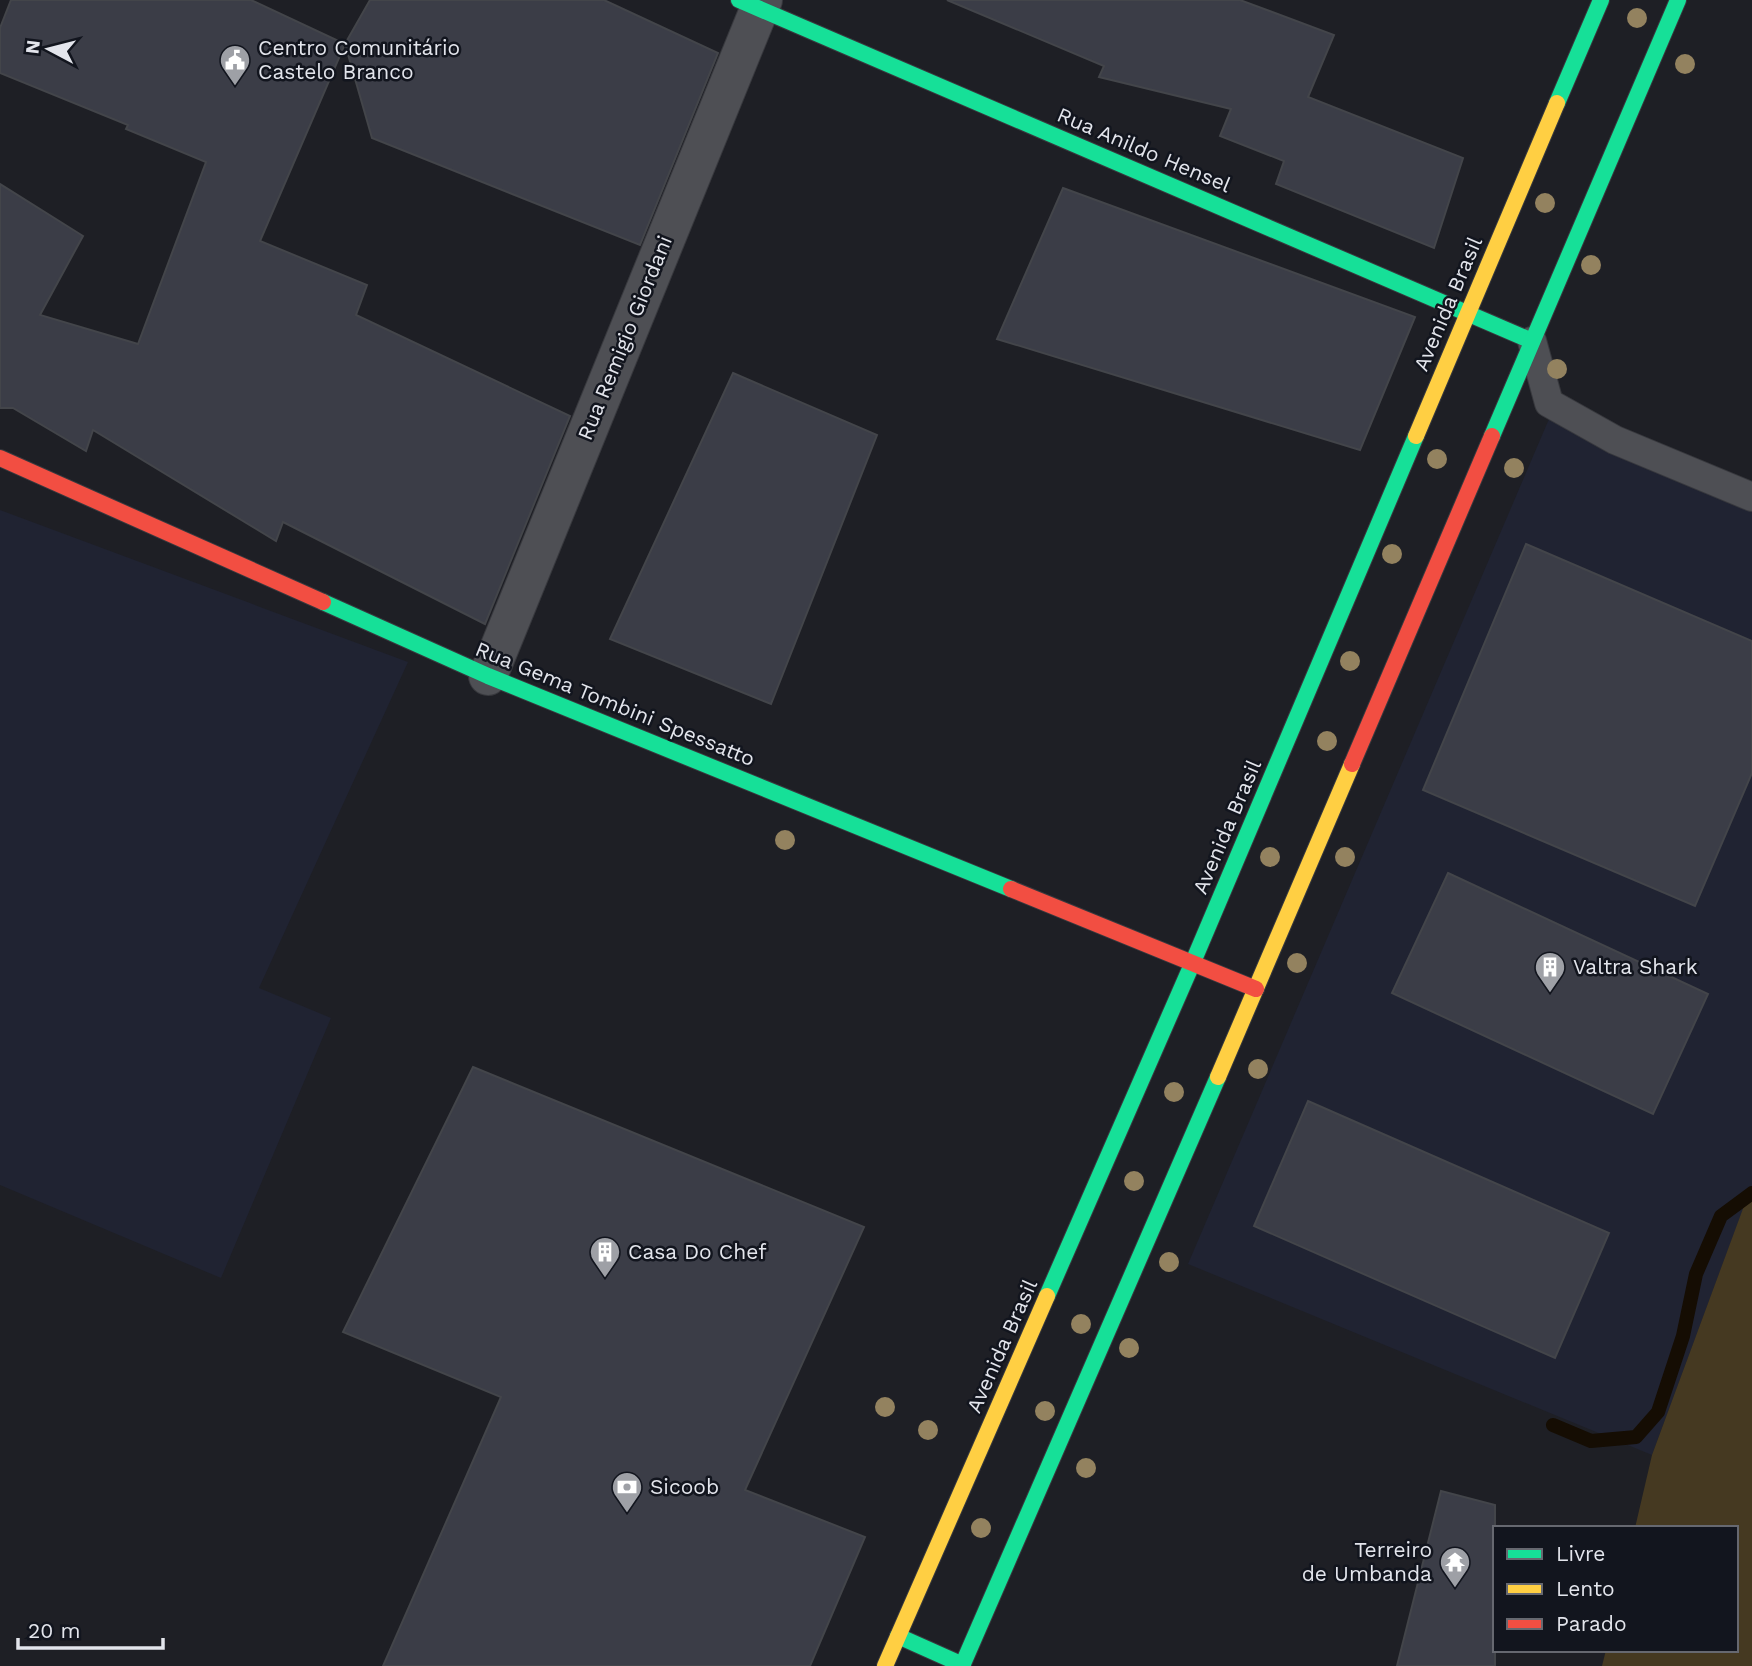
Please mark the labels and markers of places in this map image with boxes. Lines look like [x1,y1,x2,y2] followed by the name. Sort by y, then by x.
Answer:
[258,35,460,84] place label: Centro Comunitário Castelo Branco
[218,43,252,87] public building icon: Centro Comunitário Castelo Branco
[1533,950,1567,994] building icon: Valtra Shark
[1573,954,1698,979] place label: Valtra Shark
[588,1235,622,1279] building icon: Casa Do Chef
[628,1239,767,1264] place label: Casa Do Chef
[610,1470,644,1514] bank icon: Sicoob
[650,1474,719,1499] place label: Sicoob
[1302,1537,1432,1586] place label: Terreiro de Umbanda
[1438,1545,1472,1589] temple icon: Terreiro de Umbanda

